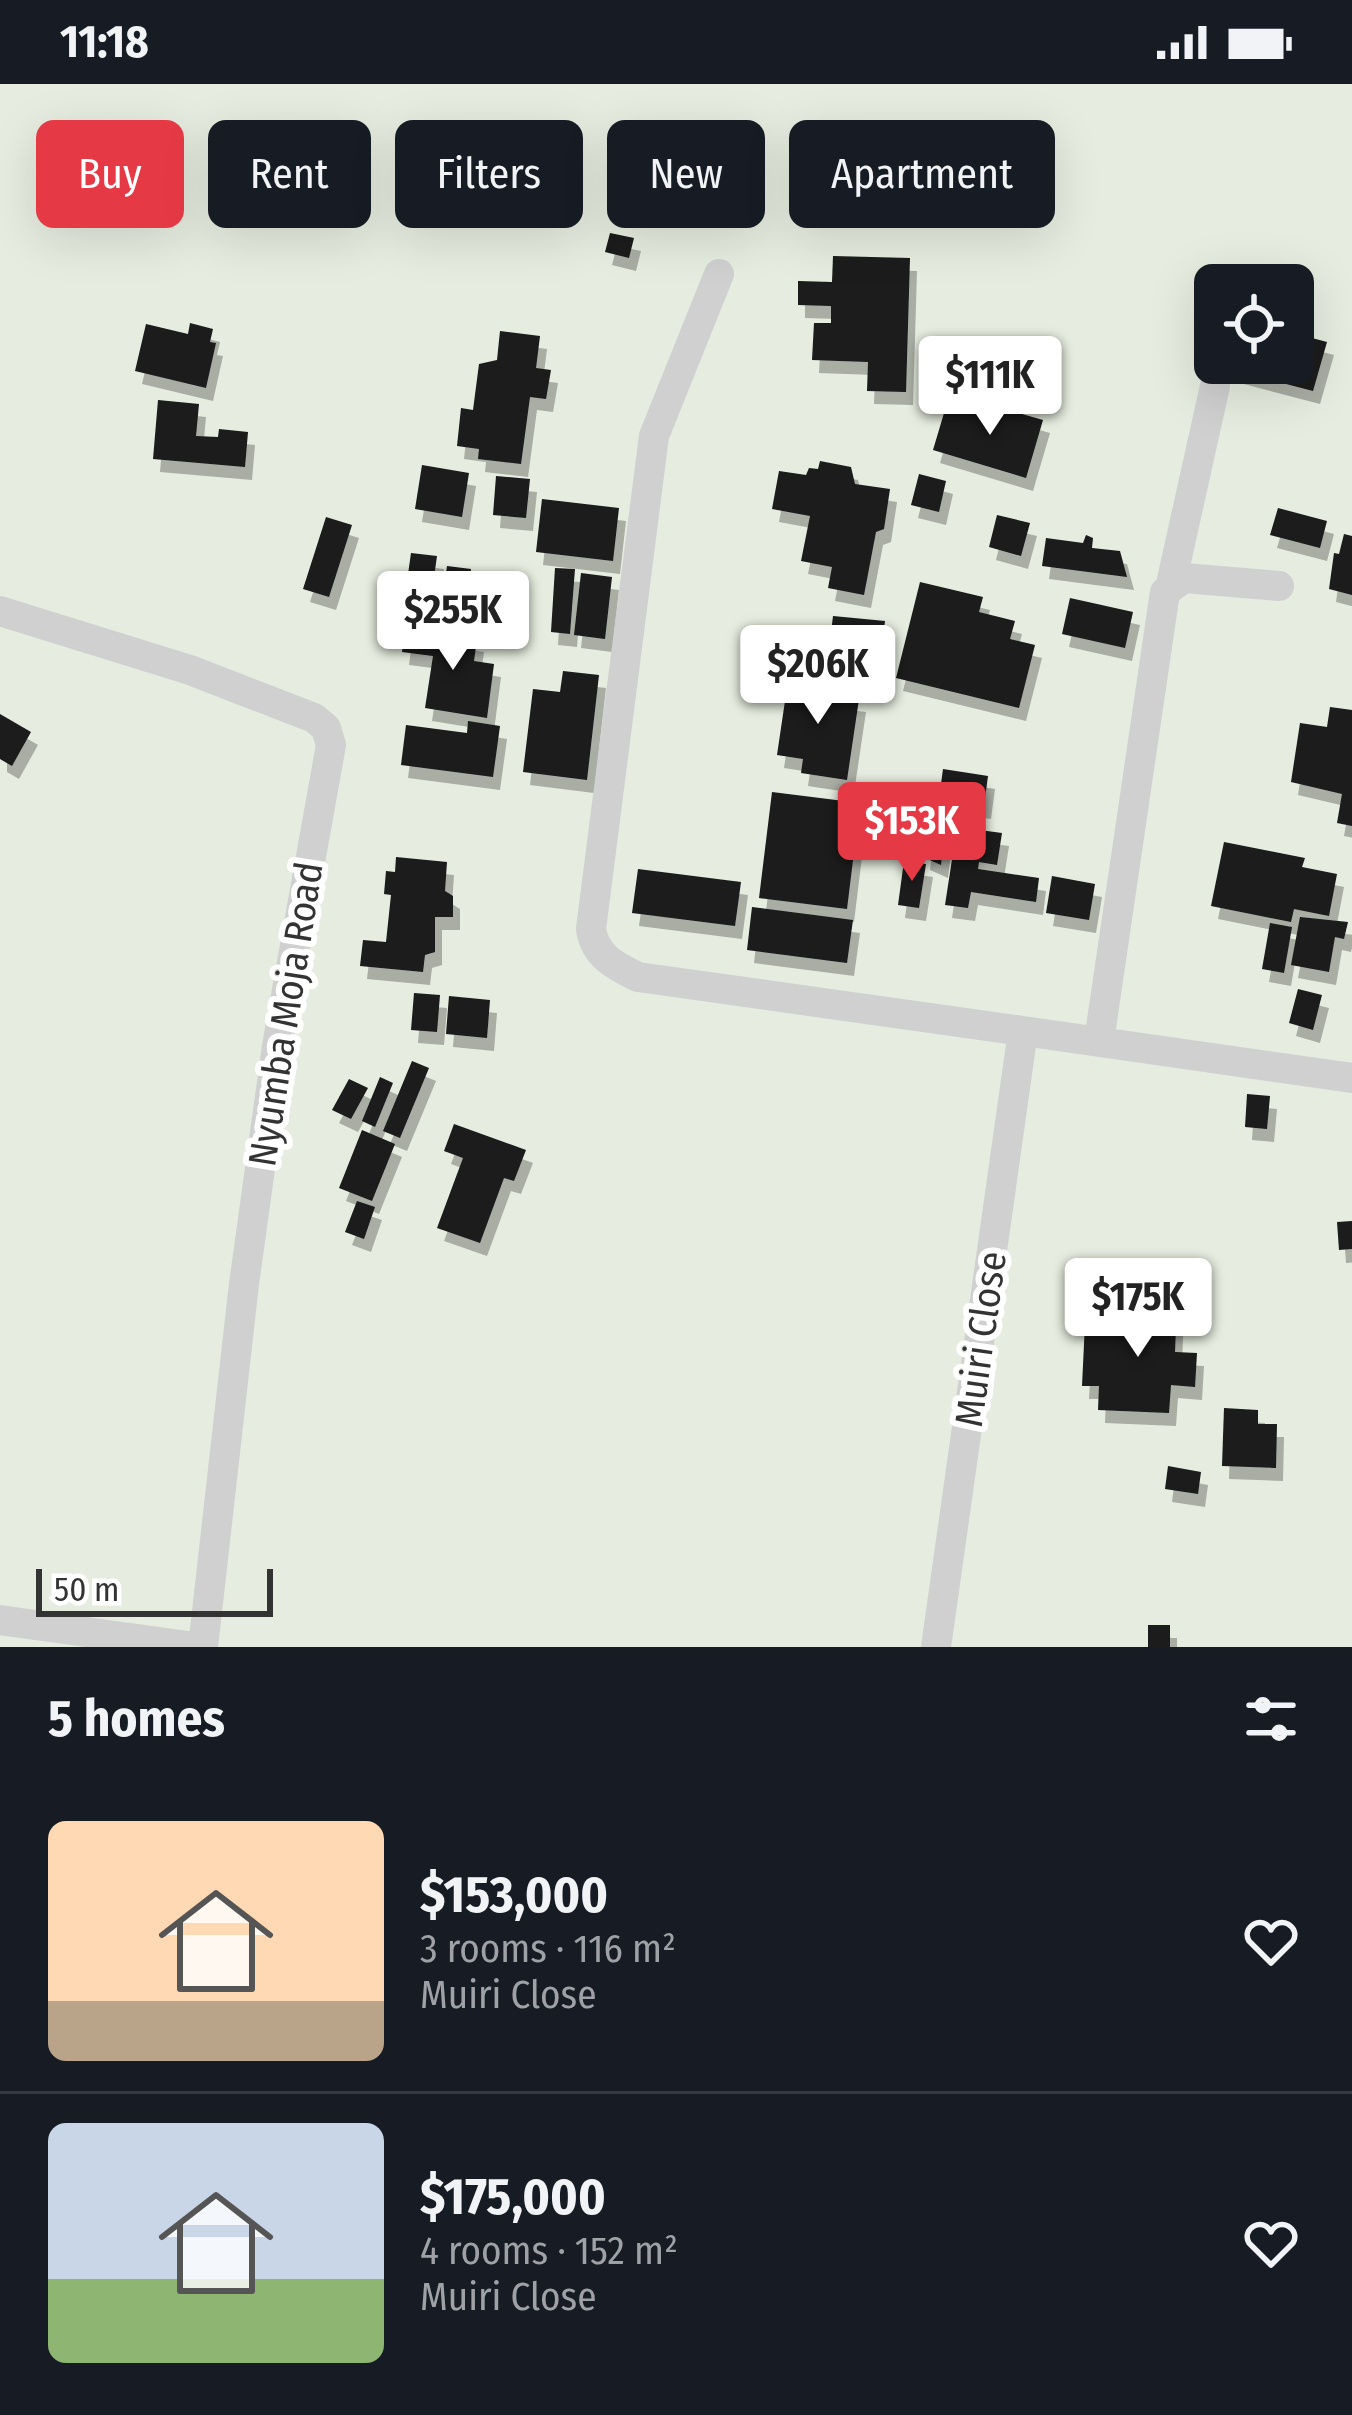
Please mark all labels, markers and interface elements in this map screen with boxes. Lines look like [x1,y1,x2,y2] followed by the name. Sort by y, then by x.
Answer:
[60,15,149,69] text: 11:18
[36,120,184,228] chip: Buy
[208,120,371,228] chip: Rent
[395,120,583,228] chip: Filters
[607,120,765,228] chip: New
[789,120,1055,228] chip: Apartment
[1194,264,1314,384] map controls
[1194,264,1314,384] button: locate
[906,336,1074,438] pin: $111K
[946,352,1034,398] text: $111K
[369,571,537,673] pin: $255K
[404,587,502,633] text: $255K
[734,625,902,727] pin: $206K
[767,641,869,687] text: $206K
[828,782,996,884] pin: $153K
[865,798,959,844] text: $153K
[239,859,333,1170] street label: Nyumba Moja Road
[946,1249,1016,1430] street label: Muiri Close
[1054,1258,1222,1360] pin: $175K
[1092,1274,1184,1320] text: $175K
[36,1563,273,1616] scale bar
[54,1570,119,1610] text: 50 m
[1238,1686,1304,1752] icon: filters
[48,1688,225,1750] text: 5 homes
[420,1864,608,1926] text: $153,000
[144,1869,288,2013] icon: home
[1238,1908,1304,1974] icon: heart
[420,1926,676,1972] text: 3 rooms · 116 m²
[420,1972,597,2018] text: Muiri Close
[420,2166,606,2228] text: $175,000
[144,2171,288,2315] icon: home
[1238,2210,1304,2276] icon: heart
[420,2228,678,2274] text: 4 rooms · 152 m²
[420,2274,597,2320] text: Muiri Close

